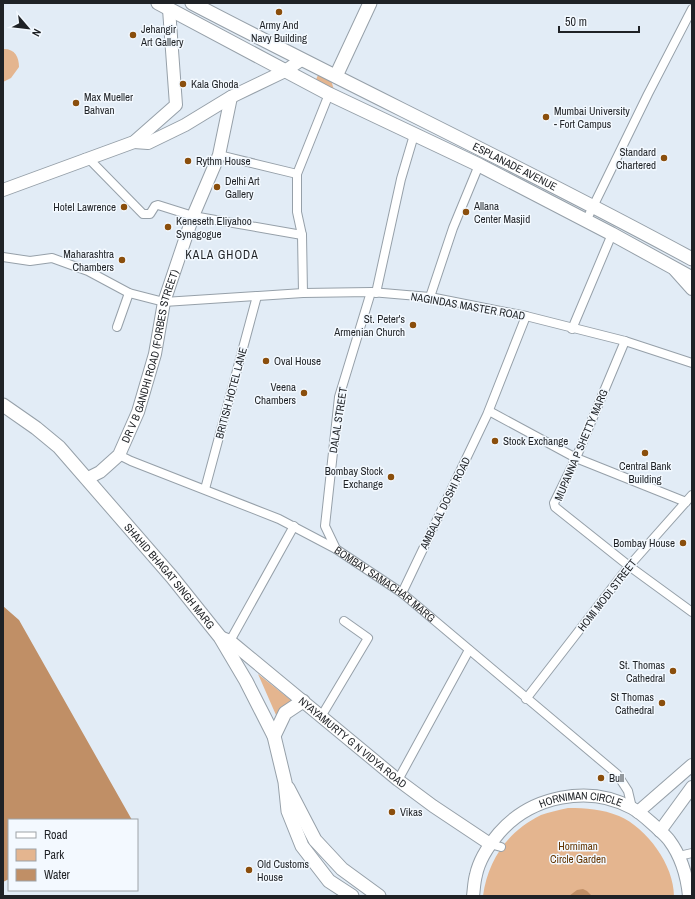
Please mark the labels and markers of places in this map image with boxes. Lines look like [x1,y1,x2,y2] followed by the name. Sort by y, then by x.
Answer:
[274,7,284,17] marker: Army And Navy Building
[251,18,307,45] place label: Army And Navy Building
[140,22,184,49] place label: Jehangir Art Gallery
[128,30,138,40] marker: Jehangir Art Gallery
[191,77,239,91] place label: Kala Ghoda
[178,79,188,89] marker: Kala Ghoda
[84,90,133,117] place label: Max Mueller Bahvan
[71,98,81,108] marker: Max Mueller Bahvan
[554,104,630,131] place label: Mumbai University - Fort Campus
[541,112,551,122] marker: Mumbai University - Fort Campus
[616,145,656,172] place label: Standard Chartered
[659,153,669,163] marker: Standard Chartered
[196,154,251,168] place label: Rythm House
[183,156,193,166] marker: Rythm House
[225,174,260,201] place label: Delhi Art Gallery
[212,182,222,192] marker: Delhi Art Gallery
[473,199,530,226] place label: Allana Center Masjid
[53,200,116,214] place label: Hotel Lawrence
[119,202,129,212] marker: Hotel Lawrence
[461,207,471,217] marker: Allana Center Masjid
[176,214,252,241] place label: Keneseth Eliyahoo Synagogue
[163,222,173,232] marker: Keneseth Eliyahoo Synagogue
[63,247,114,274] place label: Maharashtra Chambers
[117,255,127,265] marker: Maharashtra Chambers
[333,312,405,339] place label: St. Peter's Armenian Church
[408,320,418,330] marker: St. Peter's Armenian Church
[274,354,321,368] place label: Oval House
[261,356,271,366] marker: Oval House
[254,380,296,407] place label: Veena Chambers
[299,388,309,398] marker: Veena Chambers
[503,434,568,448] place label: Stock Exchange
[490,436,500,446] marker: Stock Exchange
[640,448,650,458] marker: Central Bank Building
[619,459,672,486] place label: Central Bank Building
[325,464,383,491] place label: Bombay Stock Exchange
[386,472,396,482] marker: Bombay Stock Exchange
[613,536,675,550] place label: Bombay House
[678,538,688,548] marker: Bombay House
[619,658,665,685] place label: St. Thomas Cathedral
[668,666,678,676] marker: St. Thomas Cathedral
[611,690,654,717] place label: St Thomas Cathedral
[657,698,667,708] marker: St Thomas Cathedral
[609,771,624,785] place label: Bull
[596,773,606,783] marker: Bull
[400,805,423,819] place label: Vikas
[387,807,397,817] marker: Vikas
[257,857,310,884] place label: Old Customs House
[244,865,254,875] marker: Old Customs House

